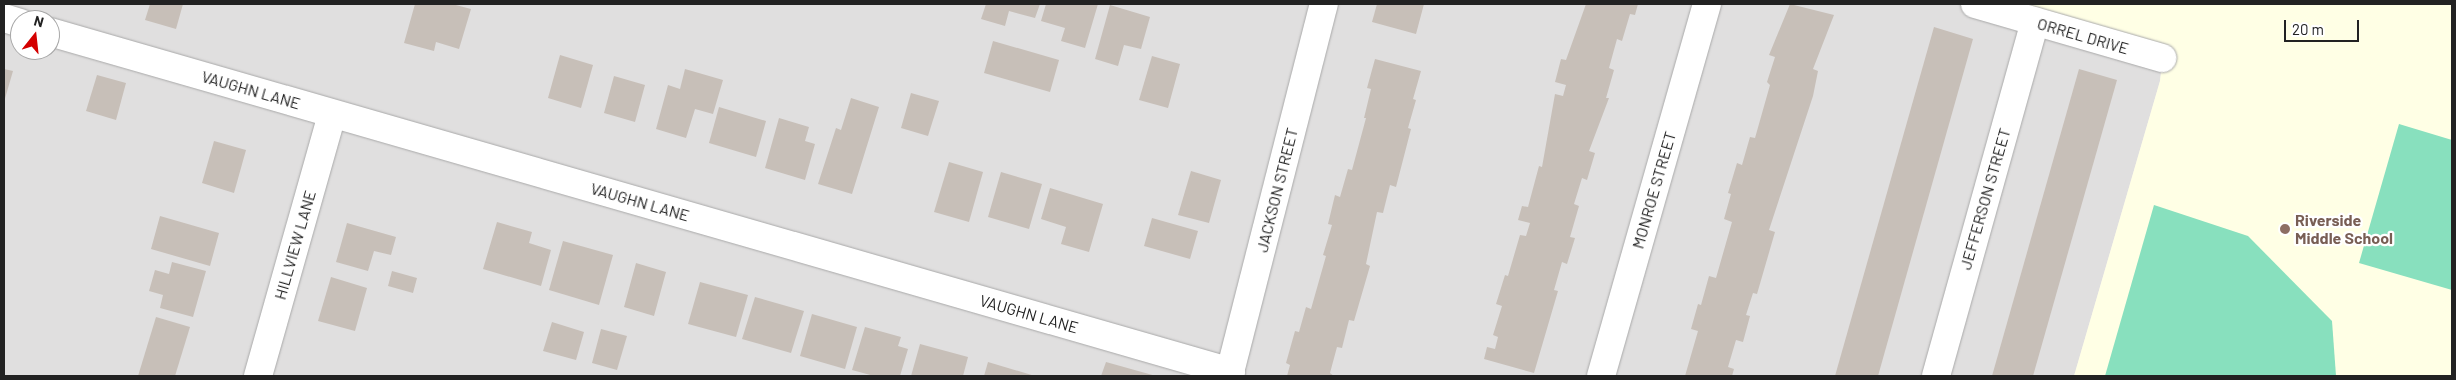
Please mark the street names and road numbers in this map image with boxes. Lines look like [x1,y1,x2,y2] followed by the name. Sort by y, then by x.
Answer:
[2035,14,2131,58] street label: ORREL DRIVE
[199,67,303,113] street label: VAUGHN LANE
[1252,126,1302,254] street label: JACKSON STREET
[1956,126,2014,272] street label: JEFFERSON STREET
[1628,129,1680,251] street label: MONROE STREET
[588,179,692,225] street label: VAUGHN LANE
[270,188,320,302] street label: HILLVIEW LANE
[977,291,1081,337] street label: VAUGHN LANE

